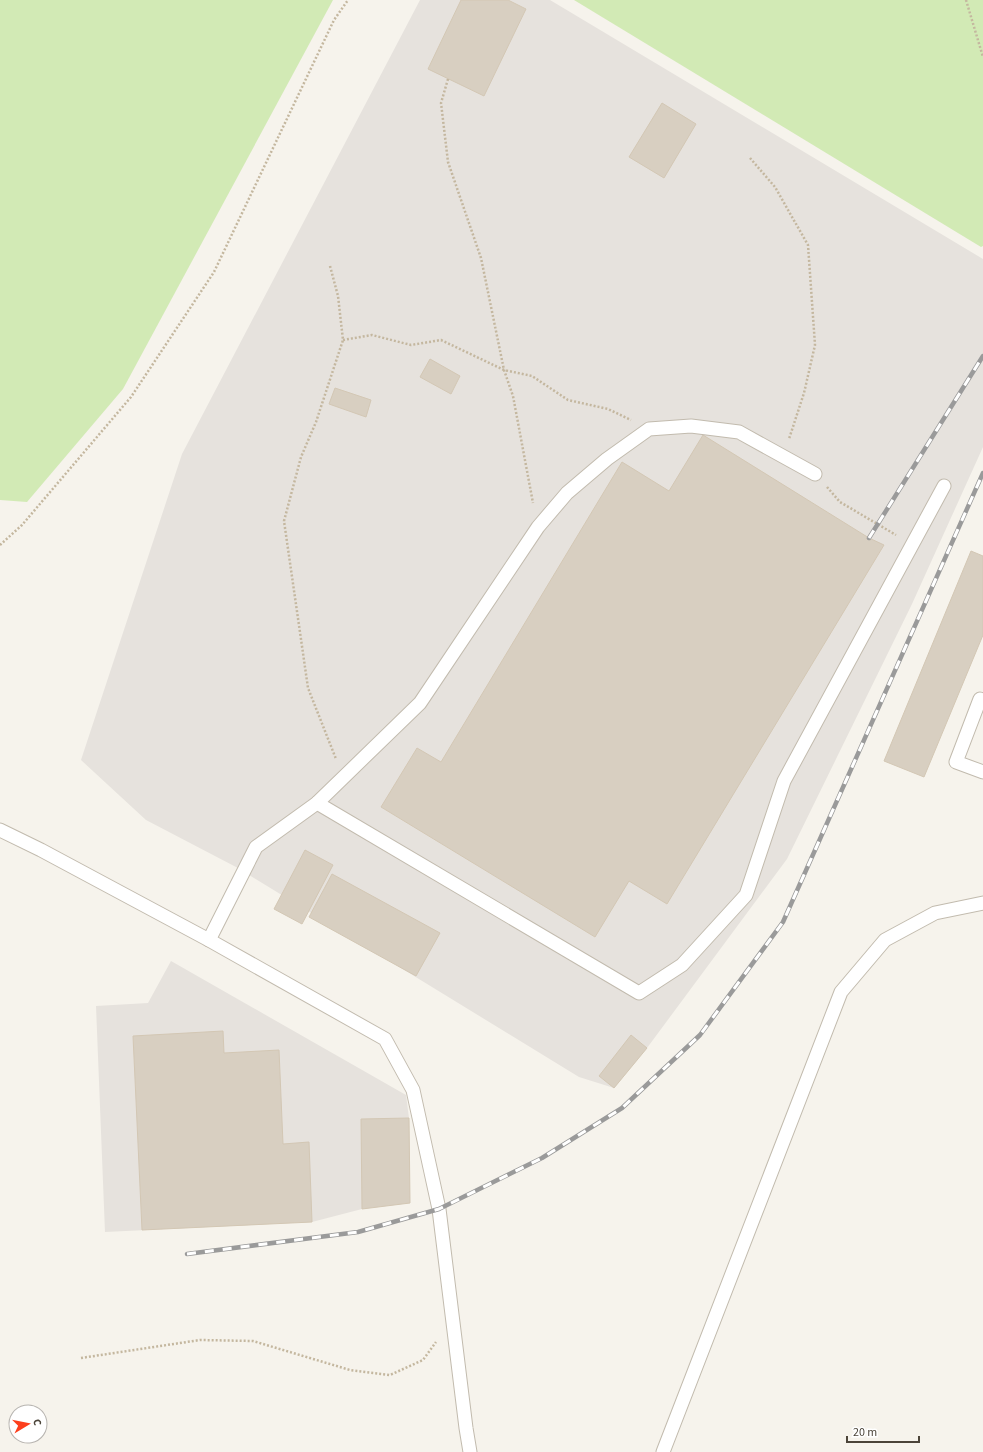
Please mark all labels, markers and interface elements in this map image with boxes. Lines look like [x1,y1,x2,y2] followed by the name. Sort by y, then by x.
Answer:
[8,1404,48,1444] north arrow
[29,1418,45,1427] text: С
[847,1418,919,1444] scale bar
[853,1424,877,1441] text: 20 m

